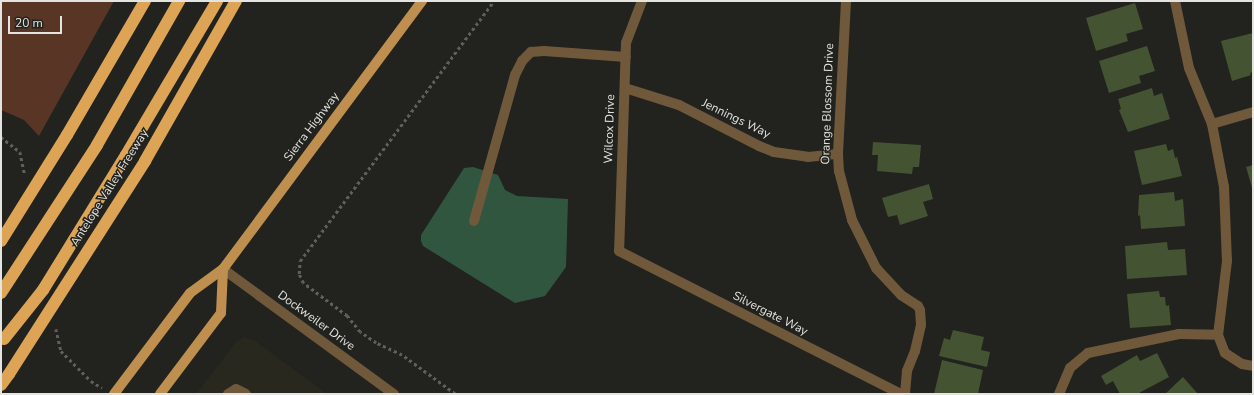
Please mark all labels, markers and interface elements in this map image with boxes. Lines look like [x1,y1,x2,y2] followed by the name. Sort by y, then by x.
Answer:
[10,8,64,34] scale bar
[15,15,43,31] text: 20 m
[819,43,837,165] street label: Orange Blossom Drive
[281,90,343,164] street label: Sierra Highway
[602,94,618,164] street label: Wilcox Drive
[699,96,773,142] street label: Jennings Way
[68,127,152,249] street label: Antelope Valley Freeway
[275,288,357,354] street label: Dockweiler Drive
[730,289,810,339] street label: Silvergate Way

